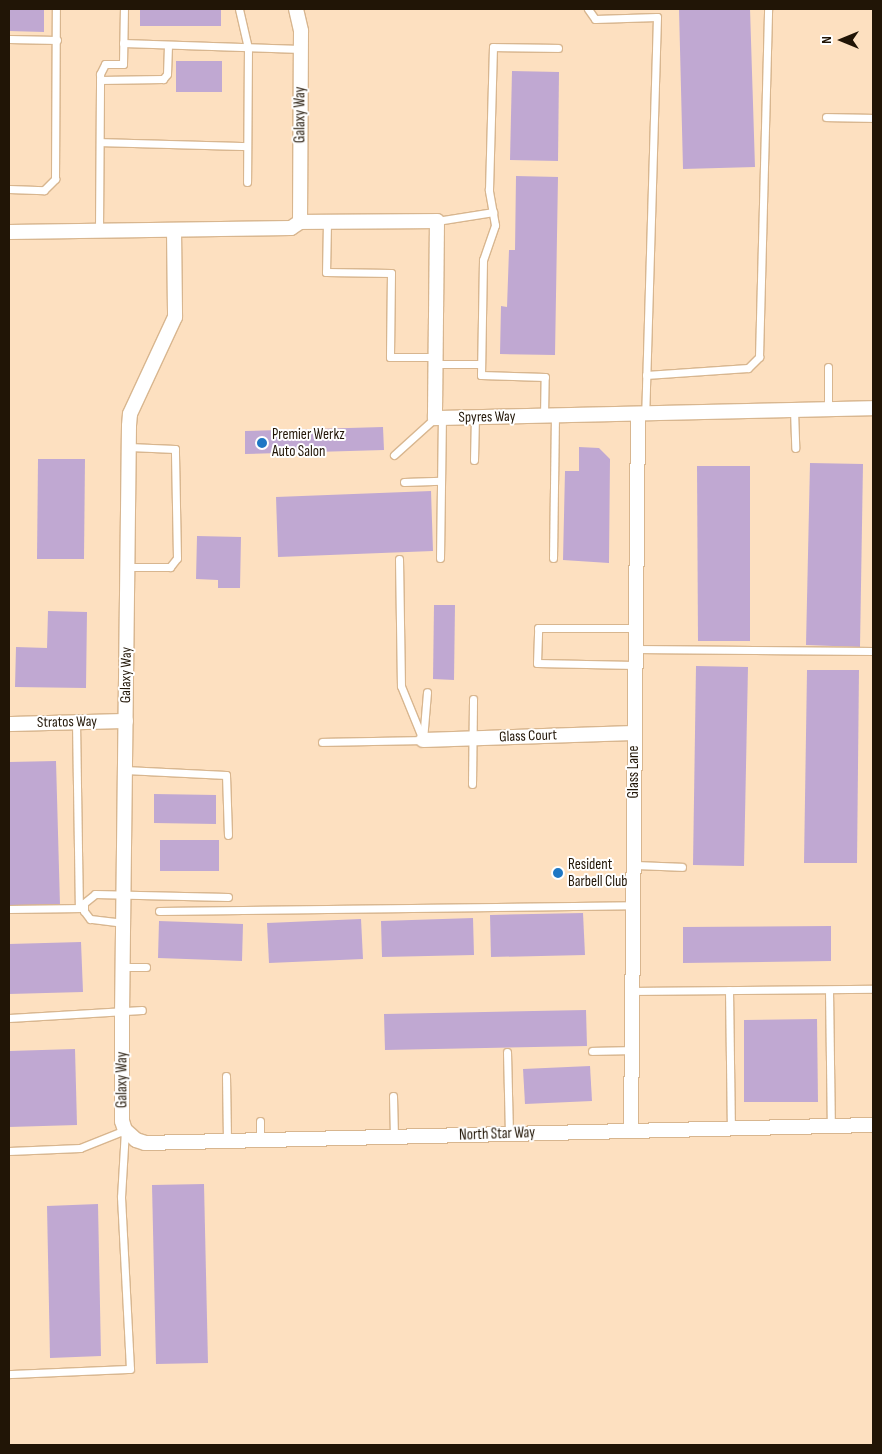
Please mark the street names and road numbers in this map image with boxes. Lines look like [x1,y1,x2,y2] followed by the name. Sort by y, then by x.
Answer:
[291,87,309,143] street label: Galaxy Way
[458,408,516,426] street label: Spyres Way
[117,647,135,703] street label: Galaxy Way
[37,712,97,732] street label: Stratos Way
[499,726,557,746] street label: Glass Court
[625,746,643,798] street label: Glass Lane
[113,1052,131,1108] street label: Galaxy Way
[459,1124,535,1144] street label: North Star Way

